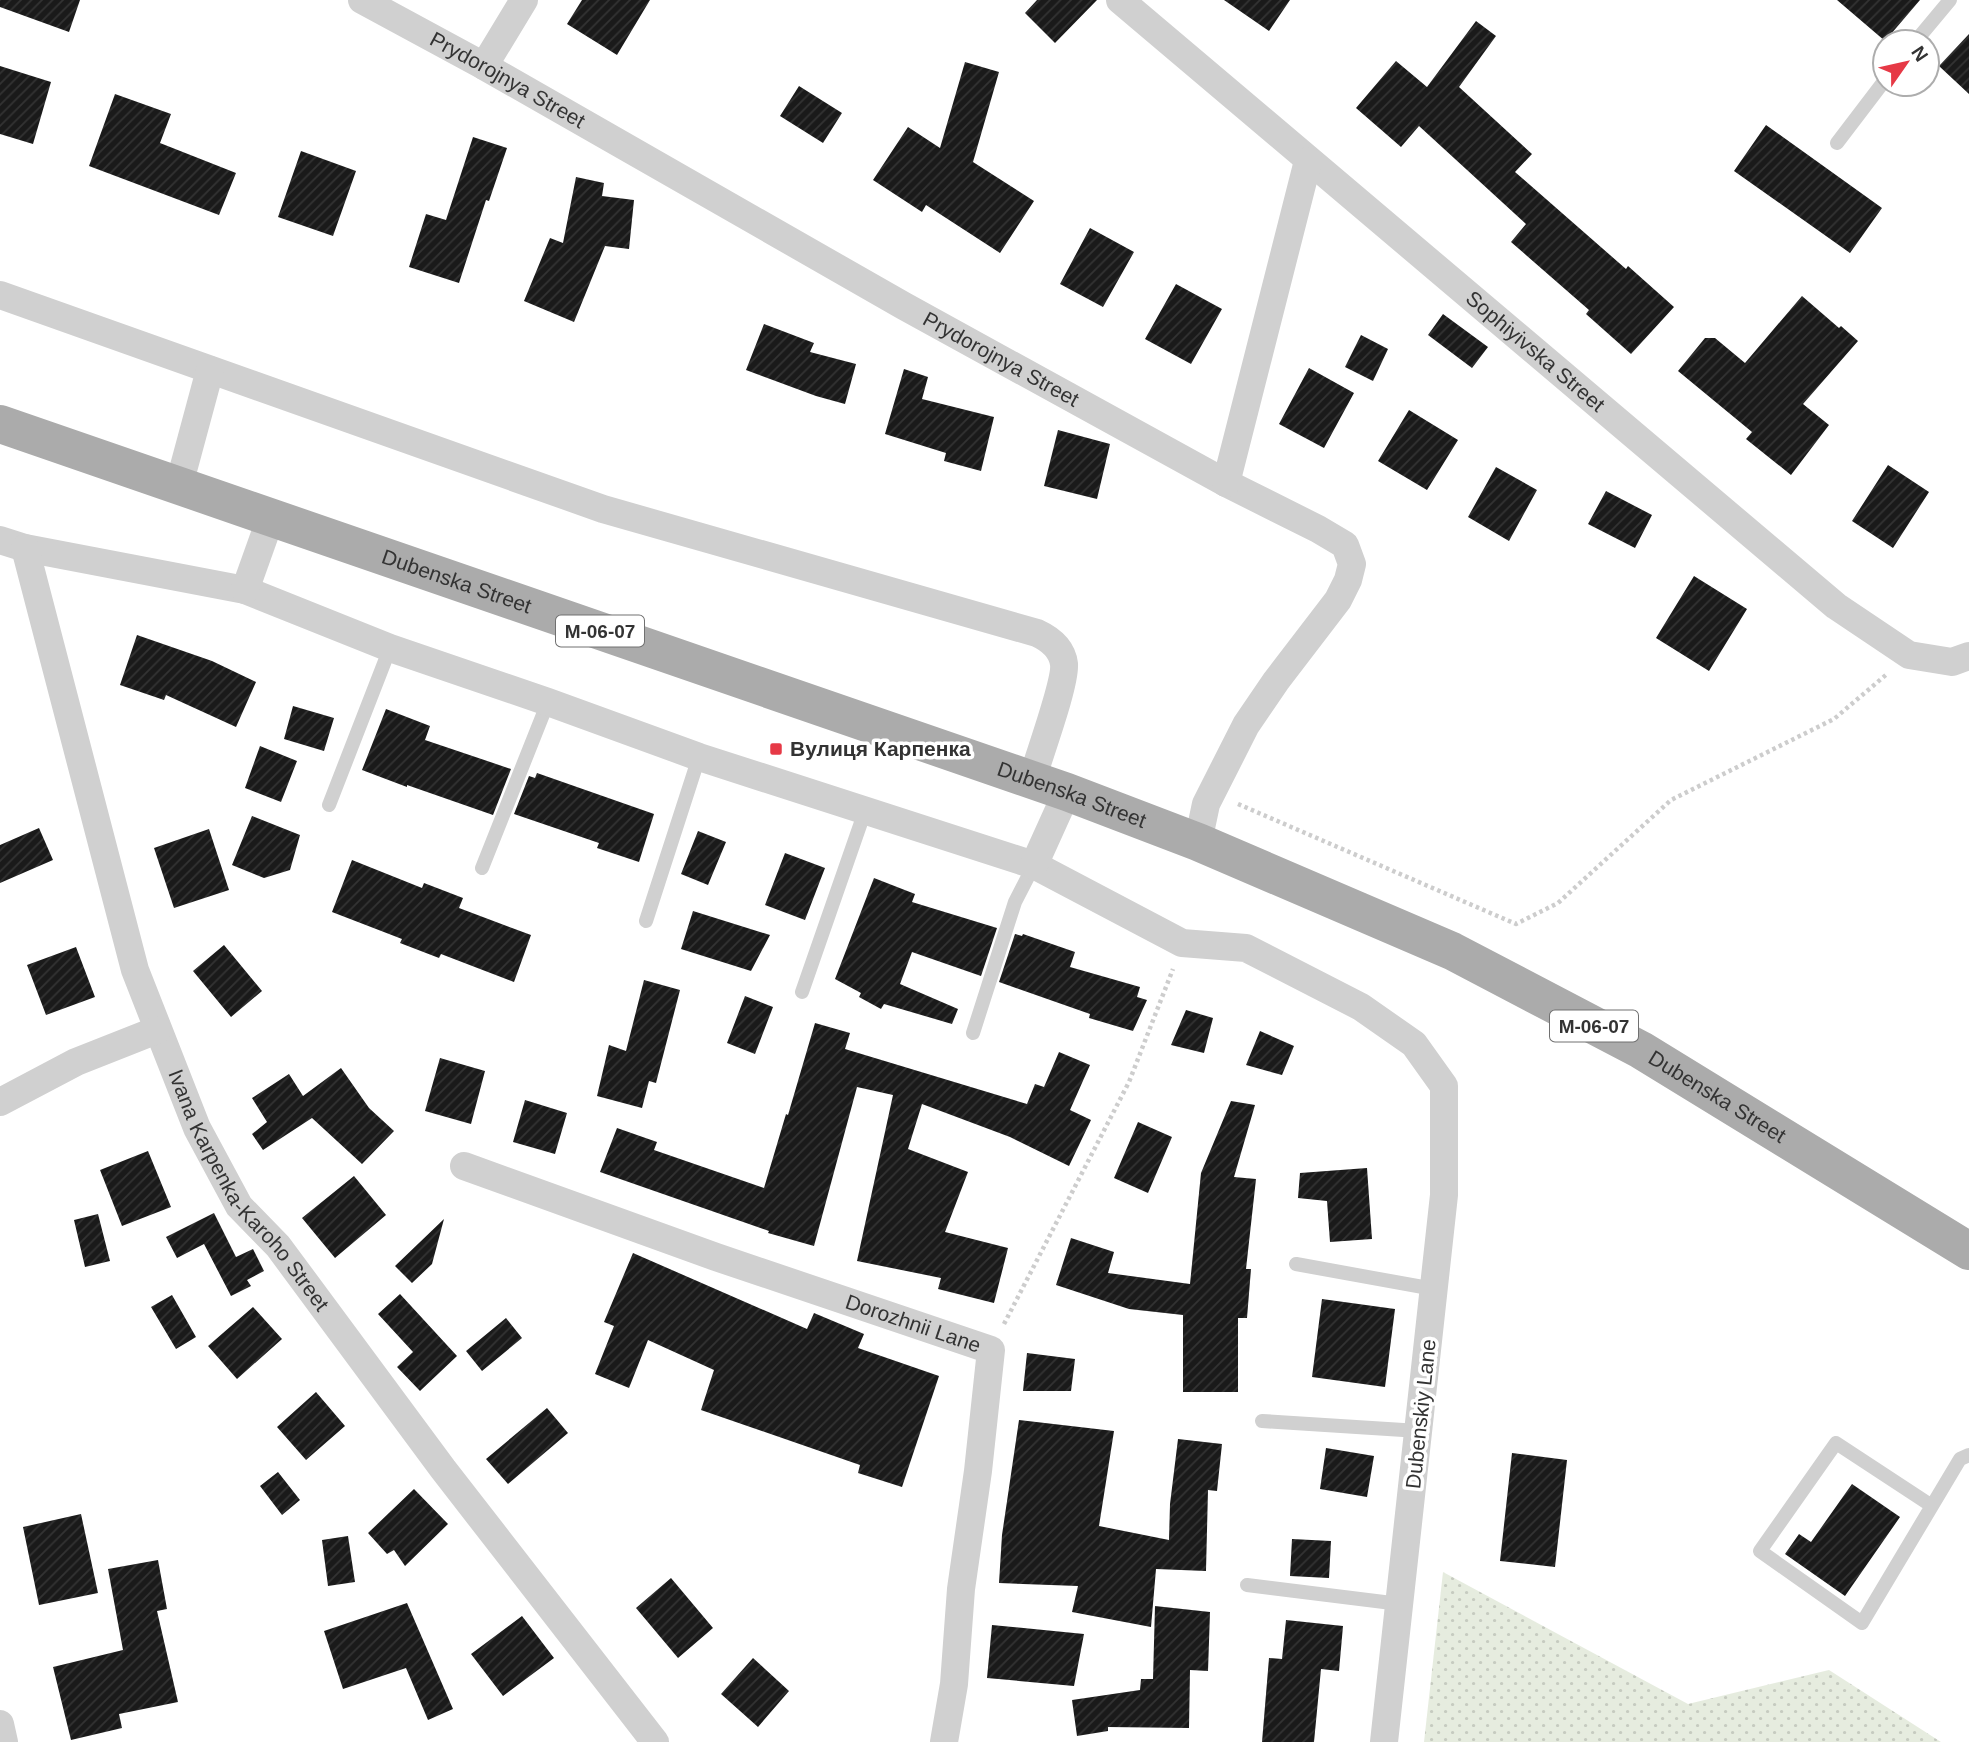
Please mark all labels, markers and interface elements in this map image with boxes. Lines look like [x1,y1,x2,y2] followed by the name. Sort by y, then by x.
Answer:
[426,27,589,132] street label: Prydorojnya Street
[1871,28,1941,98] north arrow
[1907,42,1932,65] text: N
[1462,286,1610,416] street label: Sophiyivska Street
[919,307,1083,411] street label: Prydorojnya Street
[379,545,535,617] street label: Dubenska Street
[556,616,644,646] road number: М-06-07
[790,737,971,760] place label: Вулиця Карпенка
[768,741,784,757] marker: Вулиця Карпенка
[994,757,1150,832] street label: Dubenska Street
[1550,1010,1638,1042] road number: М-06-07
[1645,1046,1790,1147] street label: Dubenska Street
[164,1066,334,1315] street label: Ivana Karpenka-Karoho Street
[843,1290,984,1357] street label: Dorozhnii Lane
[1401,1338,1440,1490] street label: Dubenskiy Lane

